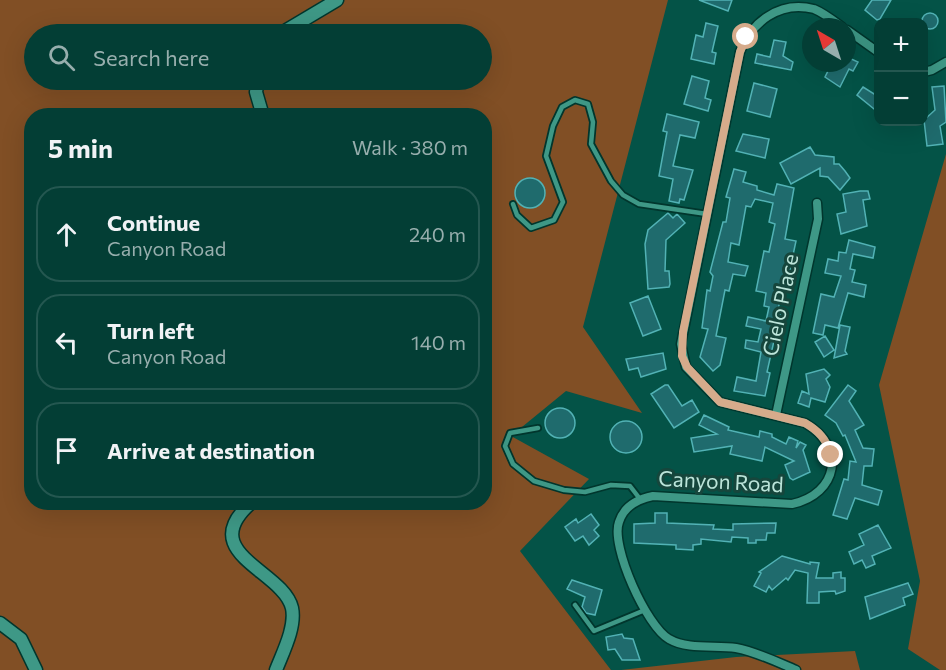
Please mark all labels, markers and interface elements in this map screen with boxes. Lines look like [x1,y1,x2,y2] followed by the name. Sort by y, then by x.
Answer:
[802,18,856,72] north arrow
[874,18,928,126] map controls
[874,18,928,72] button: +
[732,23,758,49] route start
[24,24,492,90] search box
[45,41,78,74] icon: search
[93,44,209,71] text: Search here
[874,72,928,126] button: −
[48,132,113,163] text: 5 min
[352,135,468,159] text: Walk · 380 m
[107,209,200,236] text: Continue
[50,218,83,251] icon: ahead
[409,222,466,246] text: 240 m
[107,236,226,260] text: Canyon Road
[757,251,803,358] street label: Cielo Place
[107,317,194,344] text: Turn left
[50,326,83,359] icon: left
[411,330,466,354] text: 140 m
[107,344,226,368] text: Canyon Road
[50,434,83,467] icon: arrive
[107,437,315,464] text: Arrive at destination
[817,441,843,467] route end
[658,465,784,496] street label: Canyon Road

